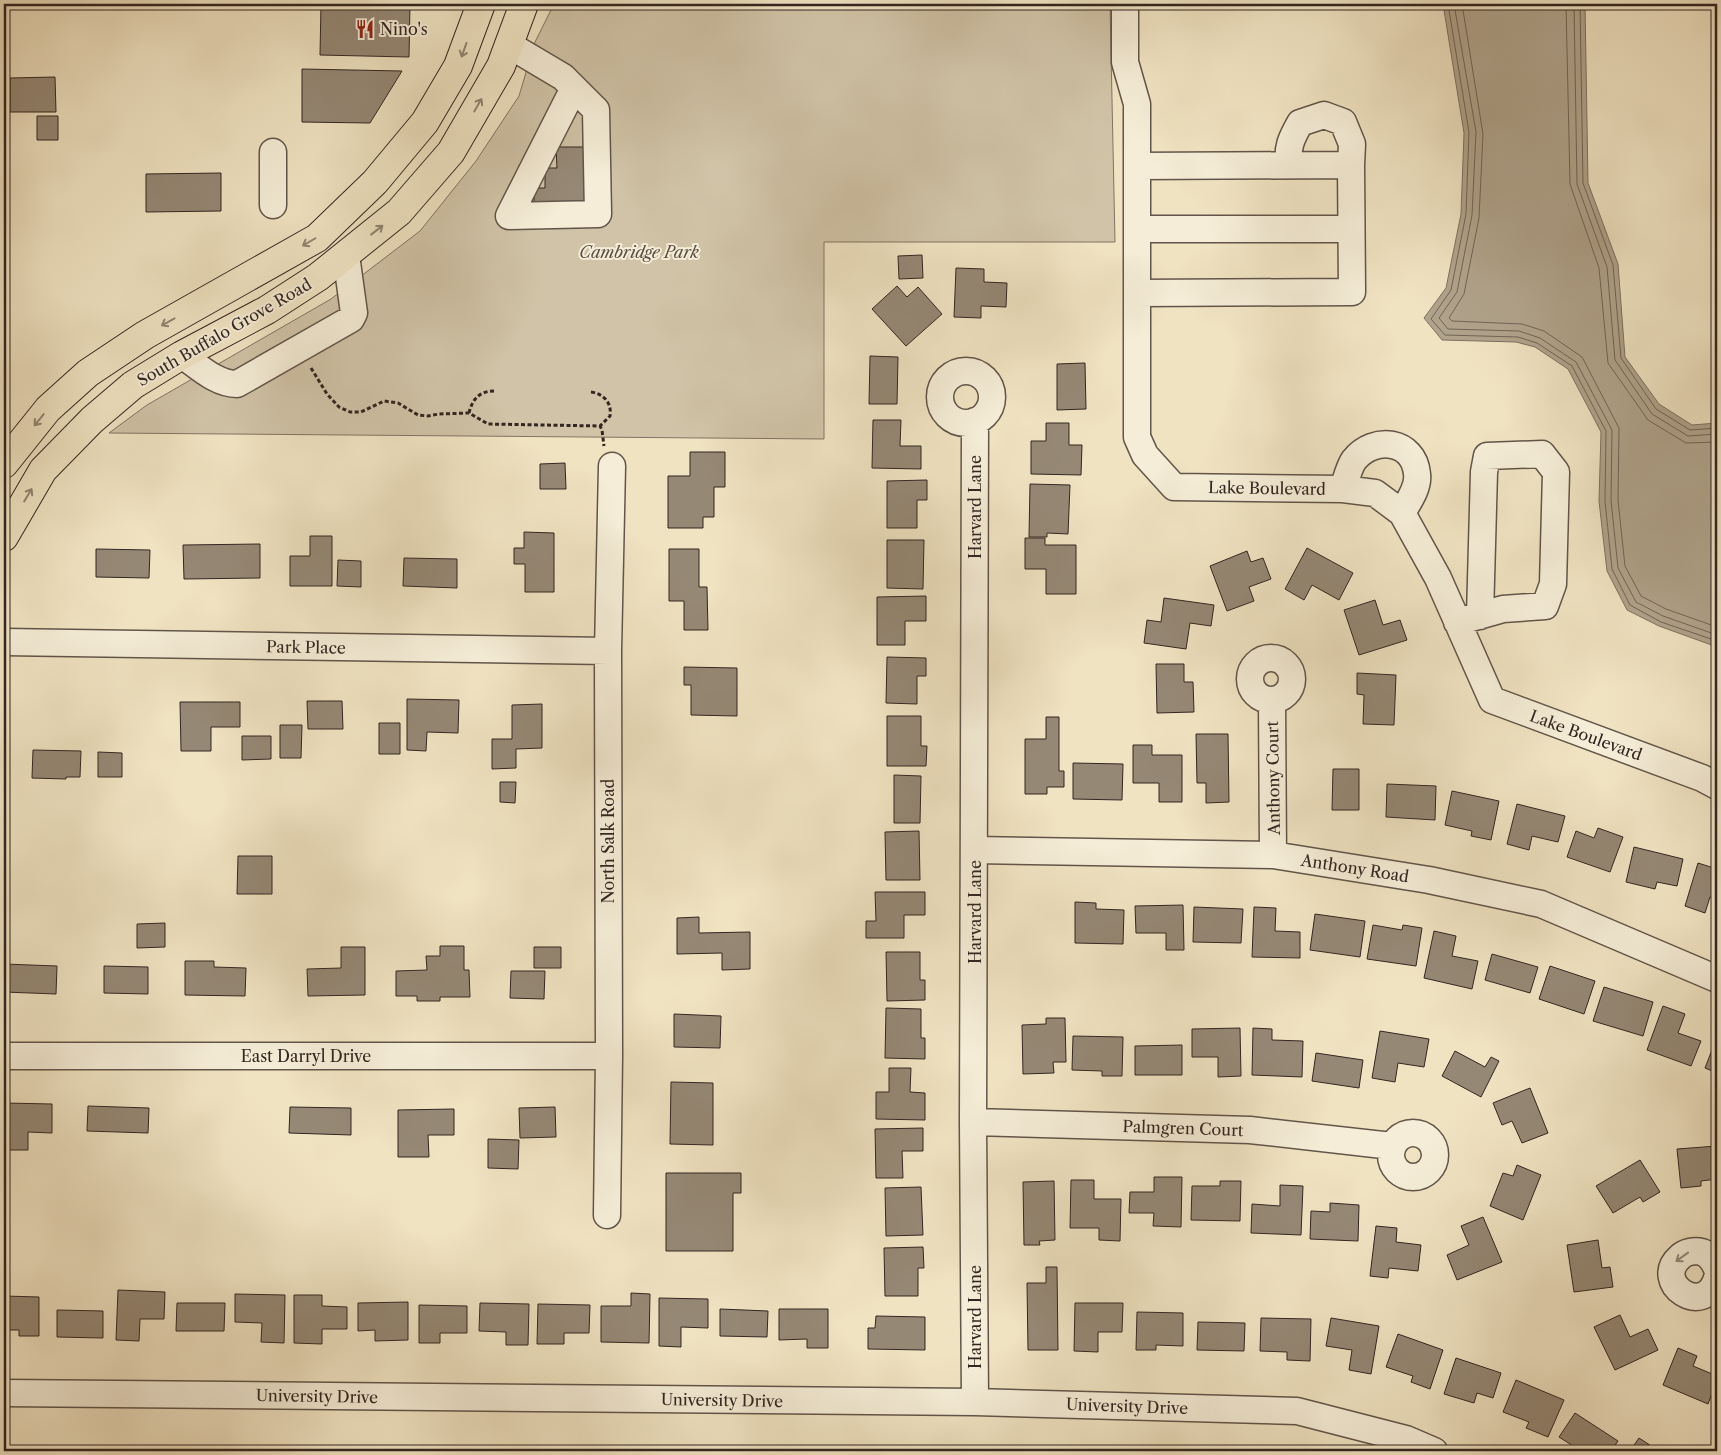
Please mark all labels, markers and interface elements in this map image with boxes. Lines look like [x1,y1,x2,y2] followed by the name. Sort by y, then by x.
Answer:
[354,18,376,40] restaurant icon: Nino's
[380,19,428,39] place label: Nino's
[459,41,468,57] one-way arrow
[474,99,484,113] one-way arrow
[370,225,383,236] one-way arrow
[303,238,317,248] one-way arrow
[579,242,699,262] park label: Cambridge Park
[133,274,315,390] street label: South Buffalo Grove Road
[160,317,175,327] one-way arrow
[34,413,45,426] one-way arrow
[965,455,985,559] street label: Harvard Lane
[1208,477,1326,499] street label: Lake Boulevard
[24,488,34,503] one-way arrow
[266,636,346,658] street label: Park Place
[1527,705,1645,765] street label: Lake Boulevard
[1262,720,1284,836] street label: Anthony Court
[598,778,618,903] street label: North Salk Road
[1299,849,1411,886] street label: Anthony Road
[965,860,985,964] street label: Harvard Lane
[241,1046,371,1066] street label: East Darryl Drive
[1122,1116,1244,1140] street label: Palmgren Court
[1675,1252,1689,1262] one-way arrow
[965,1265,985,1369] street label: Harvard Lane
[256,1385,378,1407] street label: University Drive
[661,1389,783,1411] street label: University Drive
[1066,1394,1188,1418] street label: University Drive

